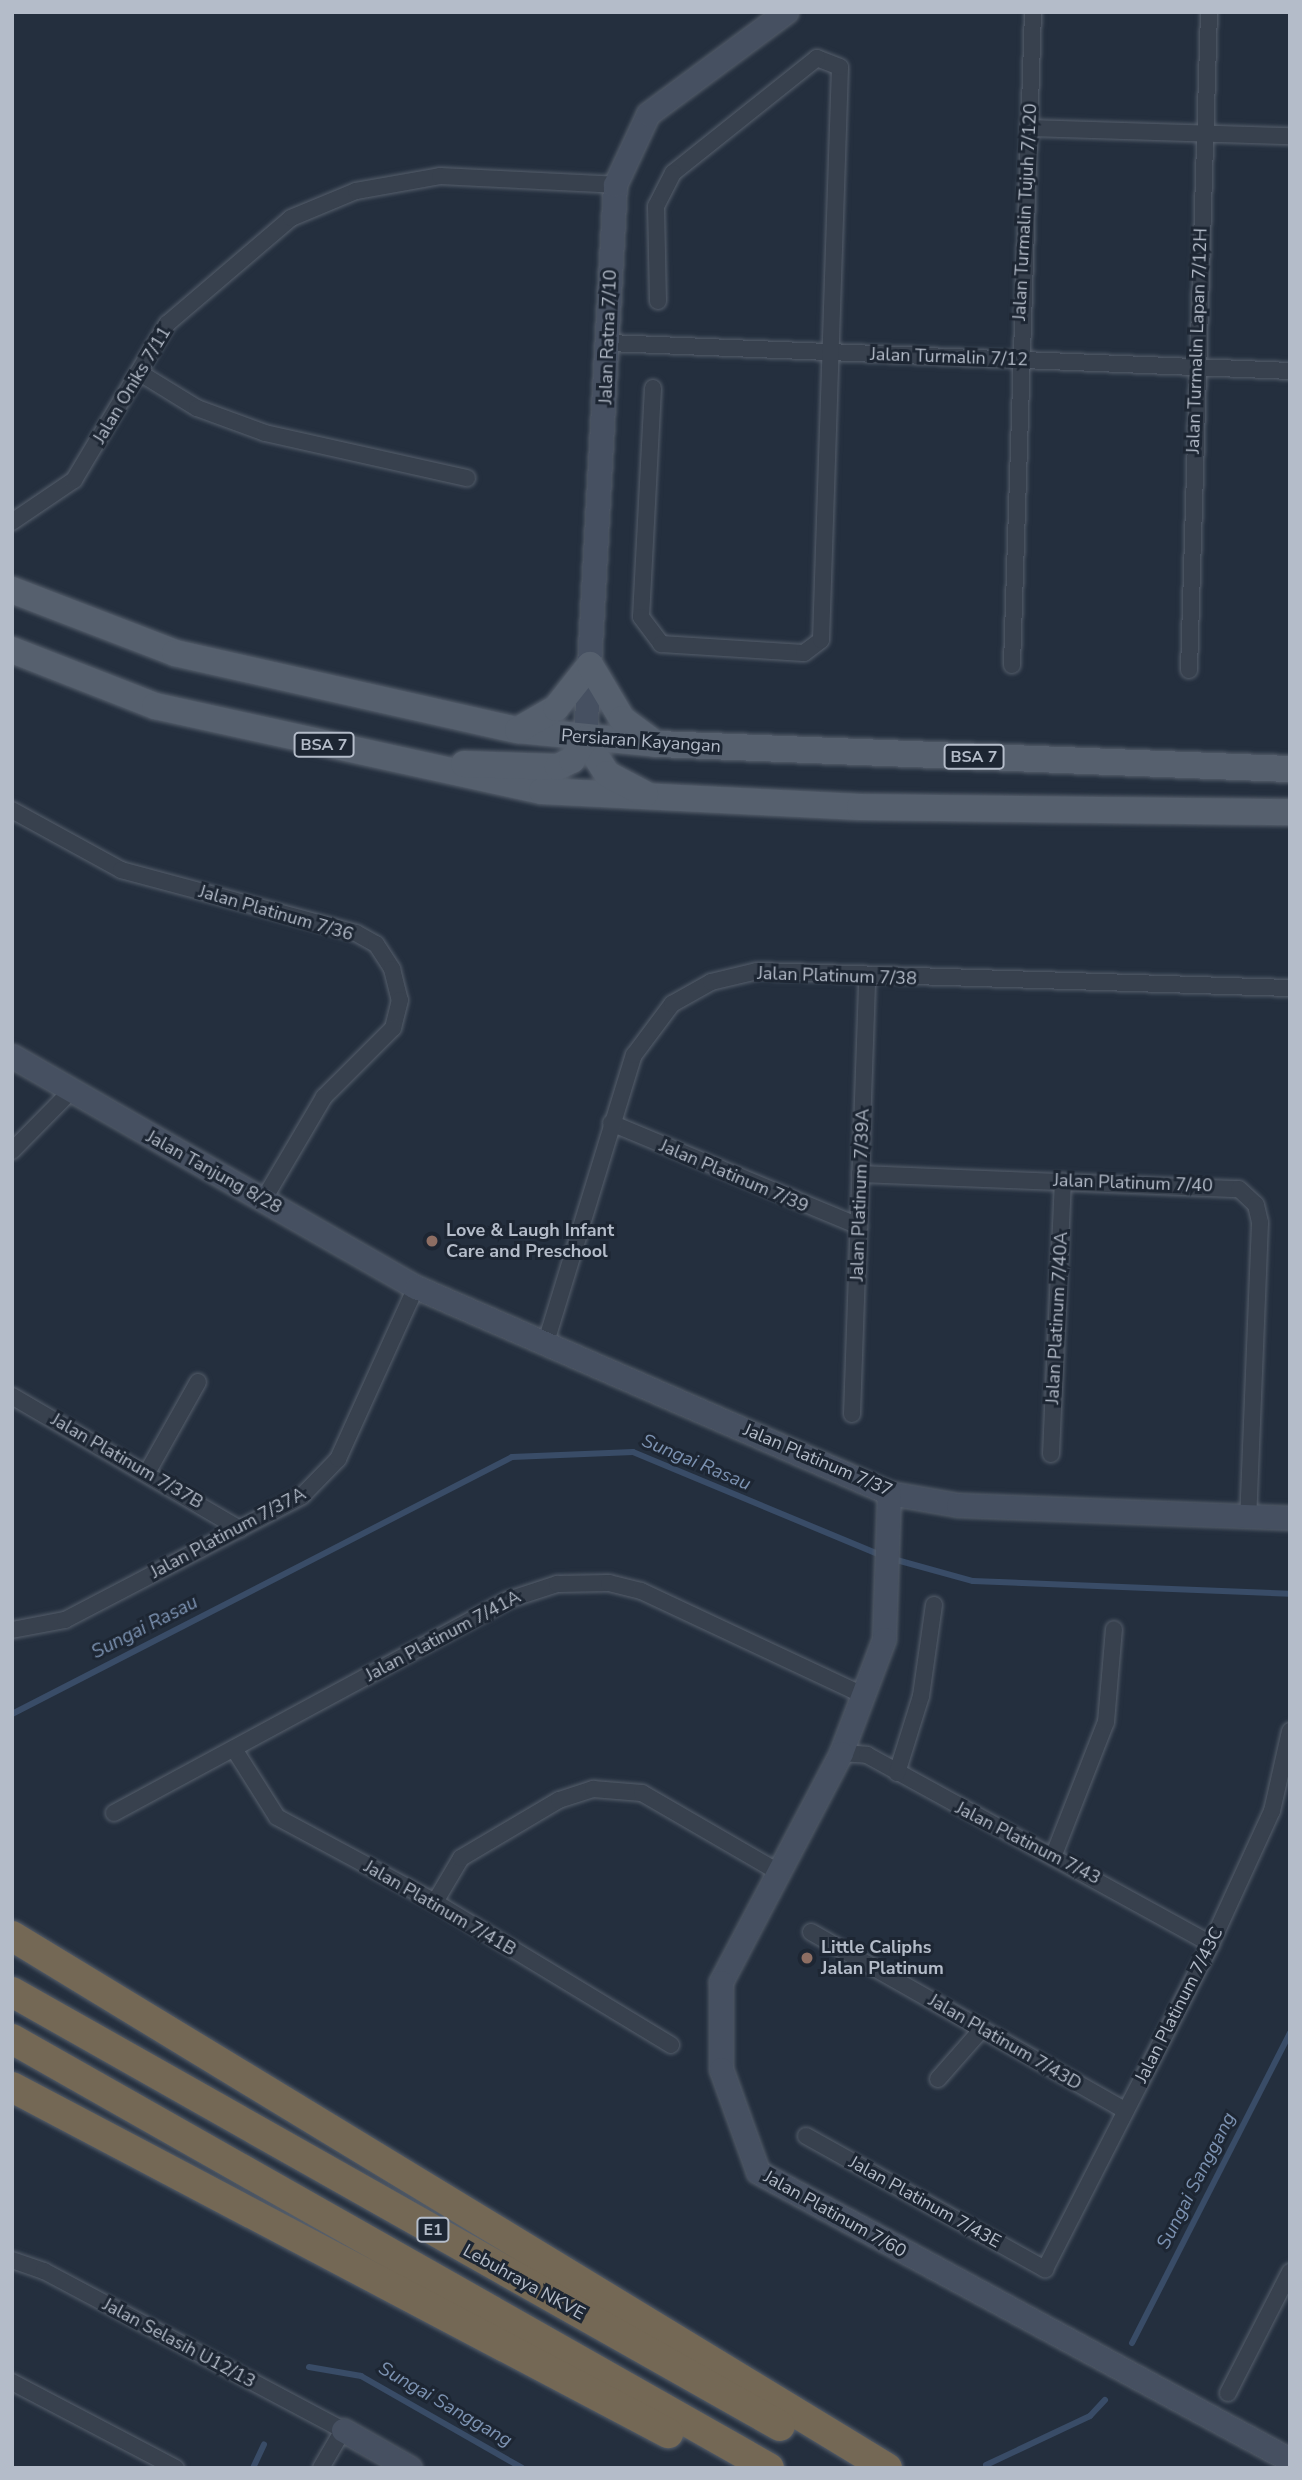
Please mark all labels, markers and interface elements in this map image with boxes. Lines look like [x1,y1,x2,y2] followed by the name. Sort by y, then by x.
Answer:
[1009,103,1041,321] street label: Jalan Turmalin Tujuh 7/120
[1182,228,1212,454] street label: Jalan Turmalin Lapan 7/12H
[595,269,621,405] street label: Jalan Ratna 7/10
[89,322,175,448] street label: Jalan Oniks 7/11
[870,343,1028,371] street label: Jalan Turmalin 7/12
[560,725,722,757] street label: Persiaran Kayangan
[292,732,356,758] road number: BSA 7
[942,744,1006,770] road number: BSA 7
[196,881,356,945] street label: Jalan Platinum 7/36
[757,962,917,990] street label: Jalan Platinum 7/38
[846,1108,874,1282] street label: Jalan Platinum 7/39A
[142,1126,286,1218] street label: Jalan Tanjung 8/28
[656,1135,812,1217] street label: Jalan Platinum 7/39
[1053,1169,1213,1197] street label: Jalan Platinum 7/40
[446,1220,614,1262] place label: Love & Laugh Infant Care and Preschool
[1042,1231,1072,1405] street label: Jalan Platinum 7/40A
[424,1233,440,1249] marker: Love & Laugh Infant Care and Preschool
[47,1409,207,1513] street label: Jalan Platinum 7/37B
[740,1419,896,1501] street label: Jalan Platinum 7/37
[638,1430,754,1496] water label: Sungai Rasau
[147,1483,309,1583] street label: Jalan Platinum 7/37A
[362,1586,524,1686] street label: Jalan Platinum 7/41A
[88,1591,202,1665] water label: Sungai Rasau
[952,1797,1104,1889] street label: Jalan Platinum 7/43
[360,1856,520,1960] street label: Jalan Platinum 7/41B
[1130,1924,1228,2086] street label: Jalan Platinum 7/43C
[821,1937,944,1980] place label: Little Caliphs Jalan Platinum
[799,1950,815,1966] marker: Little Caliphs Jalan Platinum
[925,1989,1085,2095] street label: Jalan Platinum 7/43D
[1153,2109,1241,2253] water label: Sungai Sanggang
[845,2151,1005,2253] street label: Jalan Platinum 7/43E
[760,2166,910,2262] street label: Jalan Platinum 7/60
[416,2218,450,2242] road number: E1
[459,2240,589,2324] street label: Lebuhraya NKVE
[99,2294,259,2392] street label: Jalan Selasih U12/13
[374,2358,516,2452] water label: Sungai Sanggang

